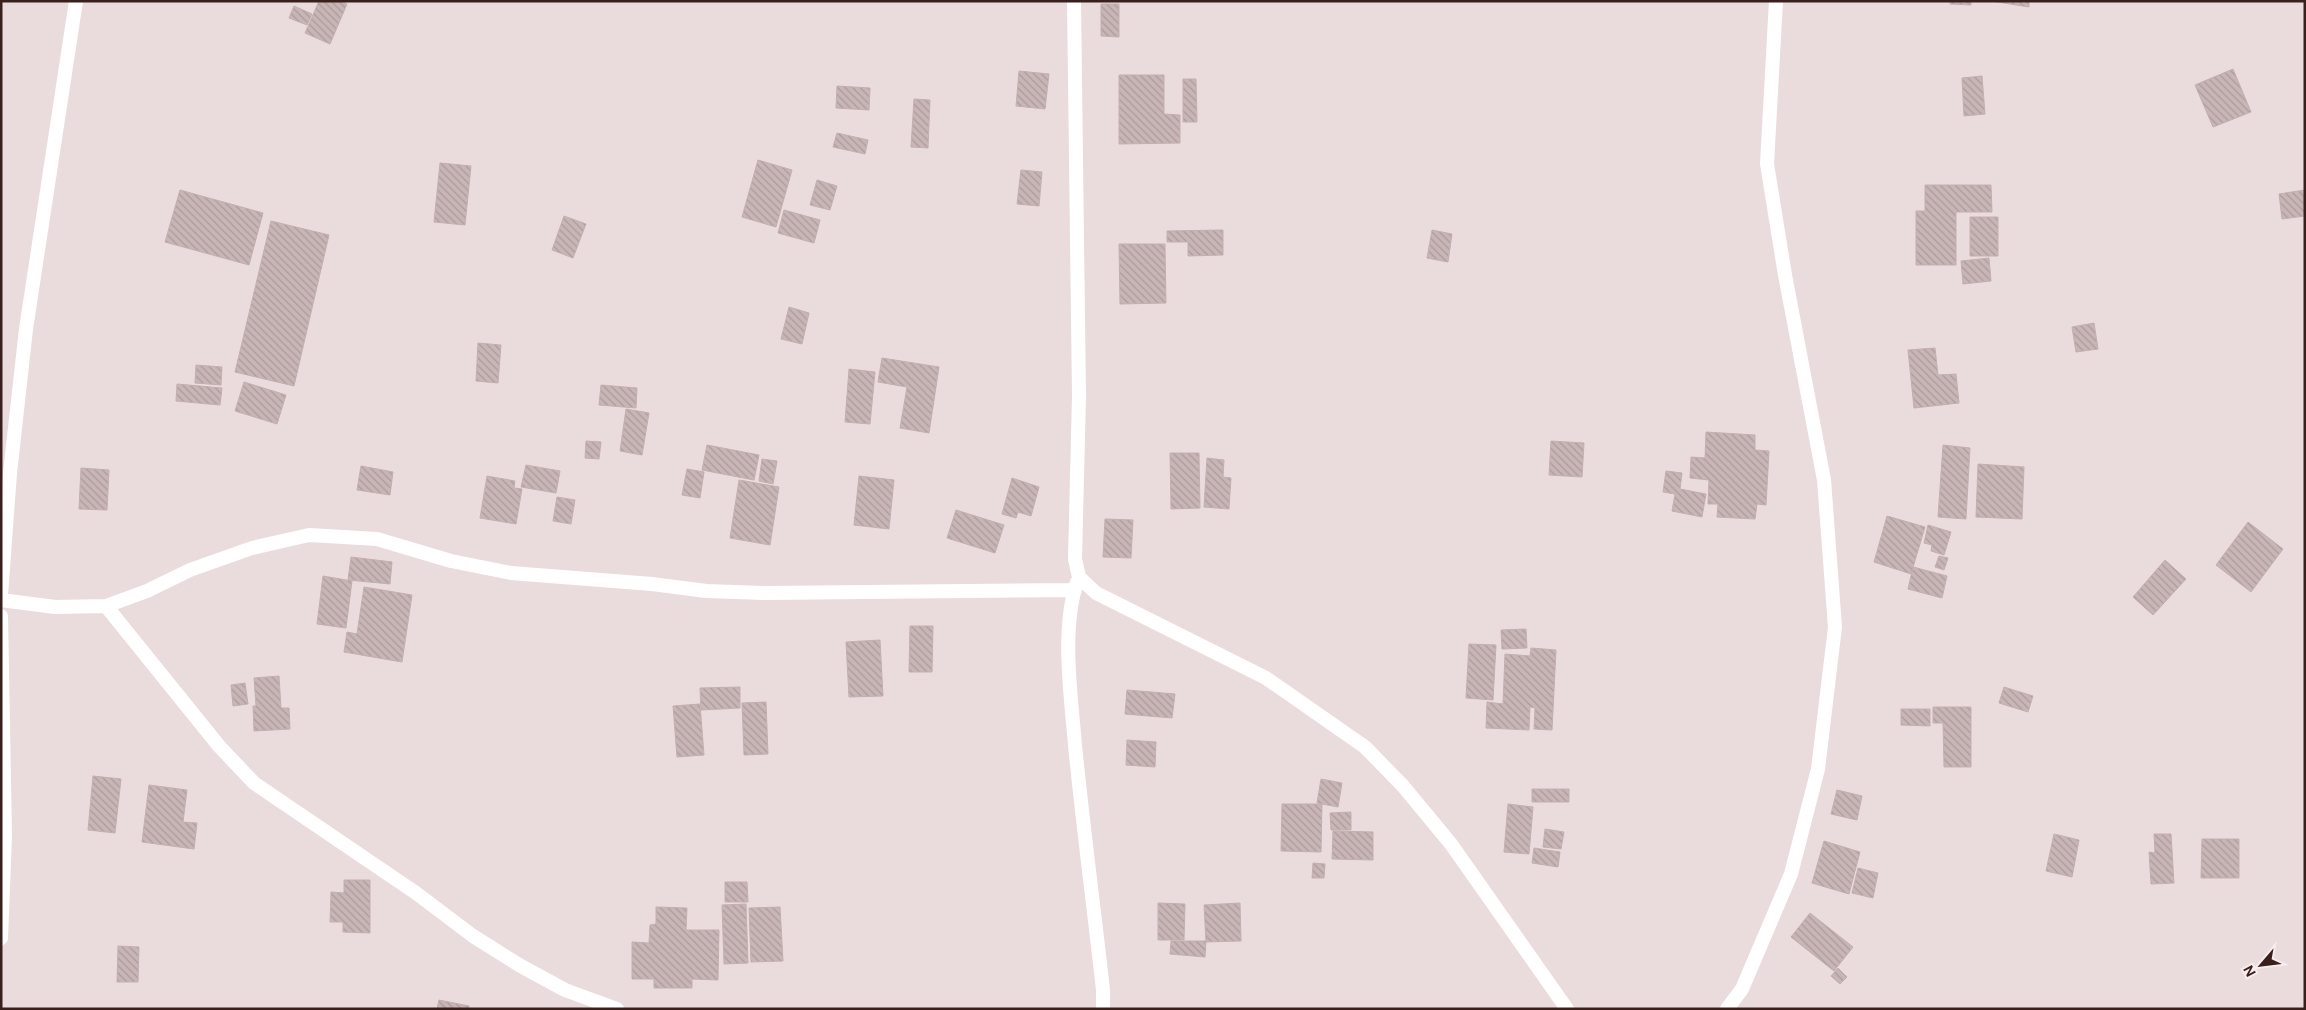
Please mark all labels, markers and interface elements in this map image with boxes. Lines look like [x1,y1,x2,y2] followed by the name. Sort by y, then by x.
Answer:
[2236,940,2286,990] north arrow
[2239,962,2260,980] text: N

